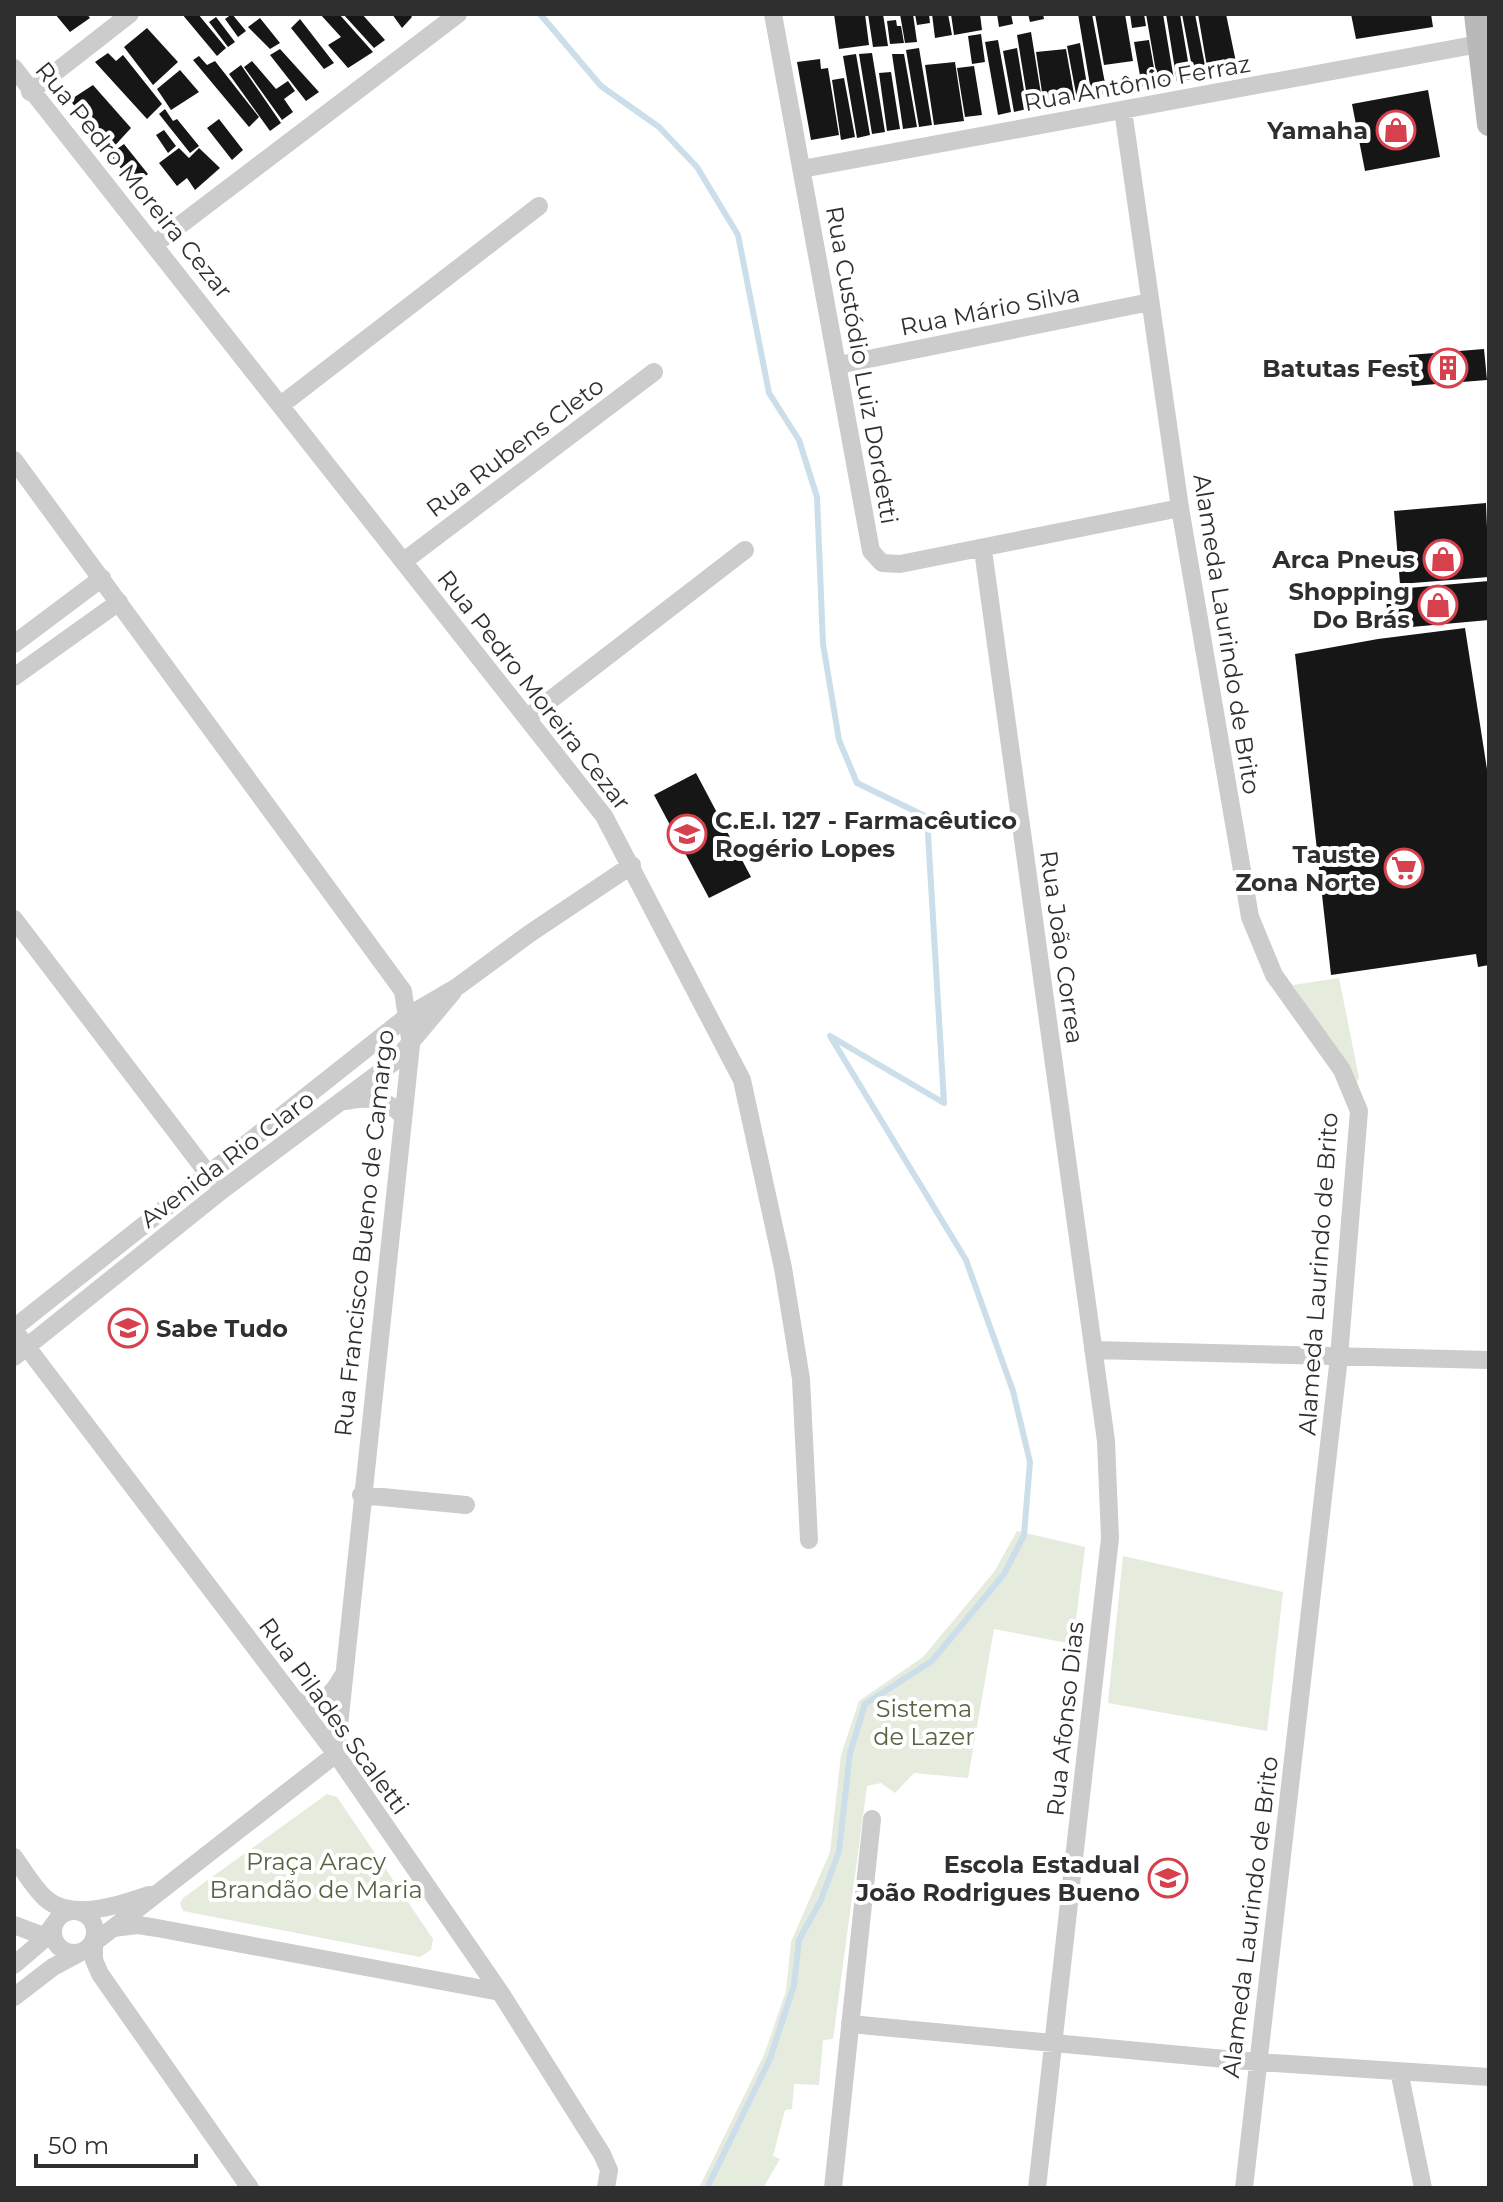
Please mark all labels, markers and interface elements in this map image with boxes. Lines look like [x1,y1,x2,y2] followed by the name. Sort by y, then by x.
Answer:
[1021,49,1253,117] street label: Rua Antônio Ferraz
[29,56,239,304] street label: Rua Pedro Moreira Cezar
[1375,109,1417,151] shop icon: Yamaha
[1266,116,1368,145] place label: Yamaha
[820,204,904,526] street label: Rua Custódio Luiz Dordetti
[898,278,1082,342] street label: Rua Mário Silva
[1427,347,1469,389] building icon: Batutas Fest
[1262,354,1421,383] place label: Batutas Fest
[421,371,609,523] street label: Rua Rubens Cleto
[1187,472,1267,796] street label: Alameda Laurindo de Brito
[1422,538,1464,580] shop icon: Arca Pneus
[1271,545,1415,574] place label: Arca Pneus
[431,564,637,816] street label: Rua Pedro Moreira Cezar
[1288,577,1410,634] place label: Shopping Do Brás
[1417,584,1459,626] shop icon: Shopping Do Brás
[715,806,1017,863] place label: C.E.I. 127 - Farmacêutico Rogério Lopes
[666,813,708,855] school or university icon: C.E.I. 127 - Farmacêutico Rogério Lopes
[1235,840,1376,897] place label: Tauste Zona Norte
[1383,847,1425,889] supermarket icon: Tauste Zona Norte
[1034,848,1090,1046] street label: Rua João Correa
[328,1028,400,1438] street label: Rua Francisco Bueno de Camargo
[134,1084,320,1234] street label: Avenida Rio Claro
[1292,1111,1344,1437] street label: Alameda Laurindo de Brito
[107,1307,149,1349] school or university icon: Sabe Tudo
[156,1314,288,1343] place label: Sabe Tudo
[253,1612,415,1820] street label: Rua Pilades Scaletti
[1040,1620,1090,1818] street label: Rua Afonso Dias
[873,1694,975,1751] park label: Sistema de Lazer
[1216,1755,1284,2079] street label: Alameda Laurindo de Brito
[209,1847,423,1904] park label: Praça Aracy Brandão de Maria
[855,1850,1140,1907] place label: Escola Estadual João Rodrigues Bueno
[1147,1857,1189,1899] school or university icon: Escola Estadual João Rodrigues Bueno
[36,2118,196,2168] scale bar
[48,2131,109,2160] text: 50 m

